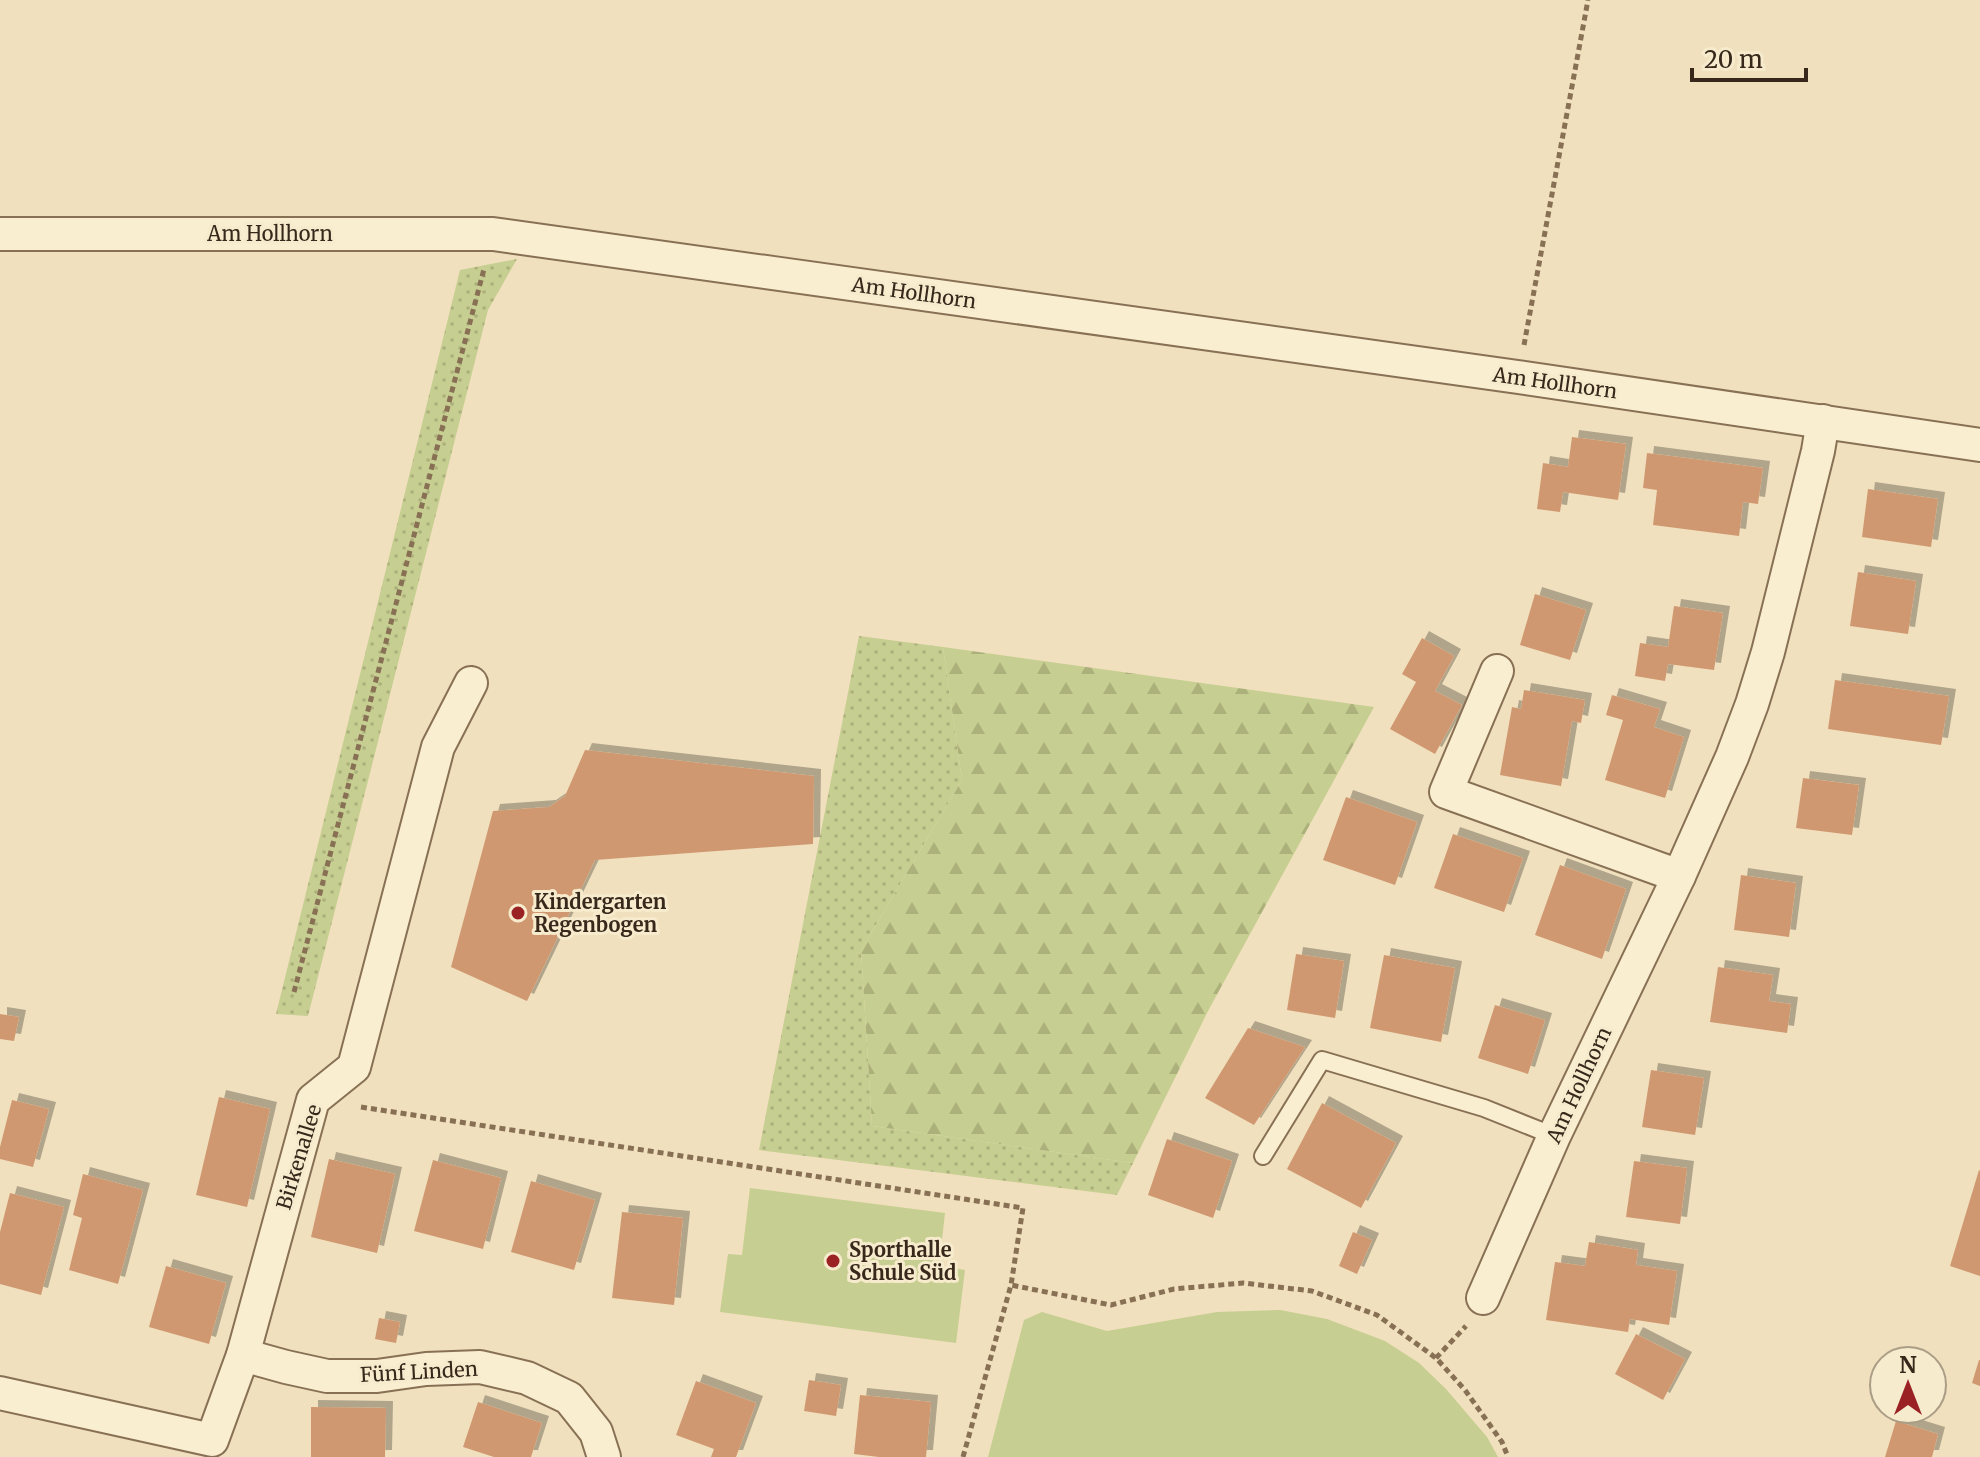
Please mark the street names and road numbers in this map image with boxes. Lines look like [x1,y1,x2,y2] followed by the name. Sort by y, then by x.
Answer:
[206,221,333,246] street label: Am Hollhorn
[849,271,978,314] street label: Am Hollhorn
[1490,361,1619,404] street label: Am Hollhorn
[1540,1023,1616,1148] street label: Am Hollhorn
[271,1101,326,1212] street label: Birkenallee
[360,1356,478,1387] street label: Fünf Linden

